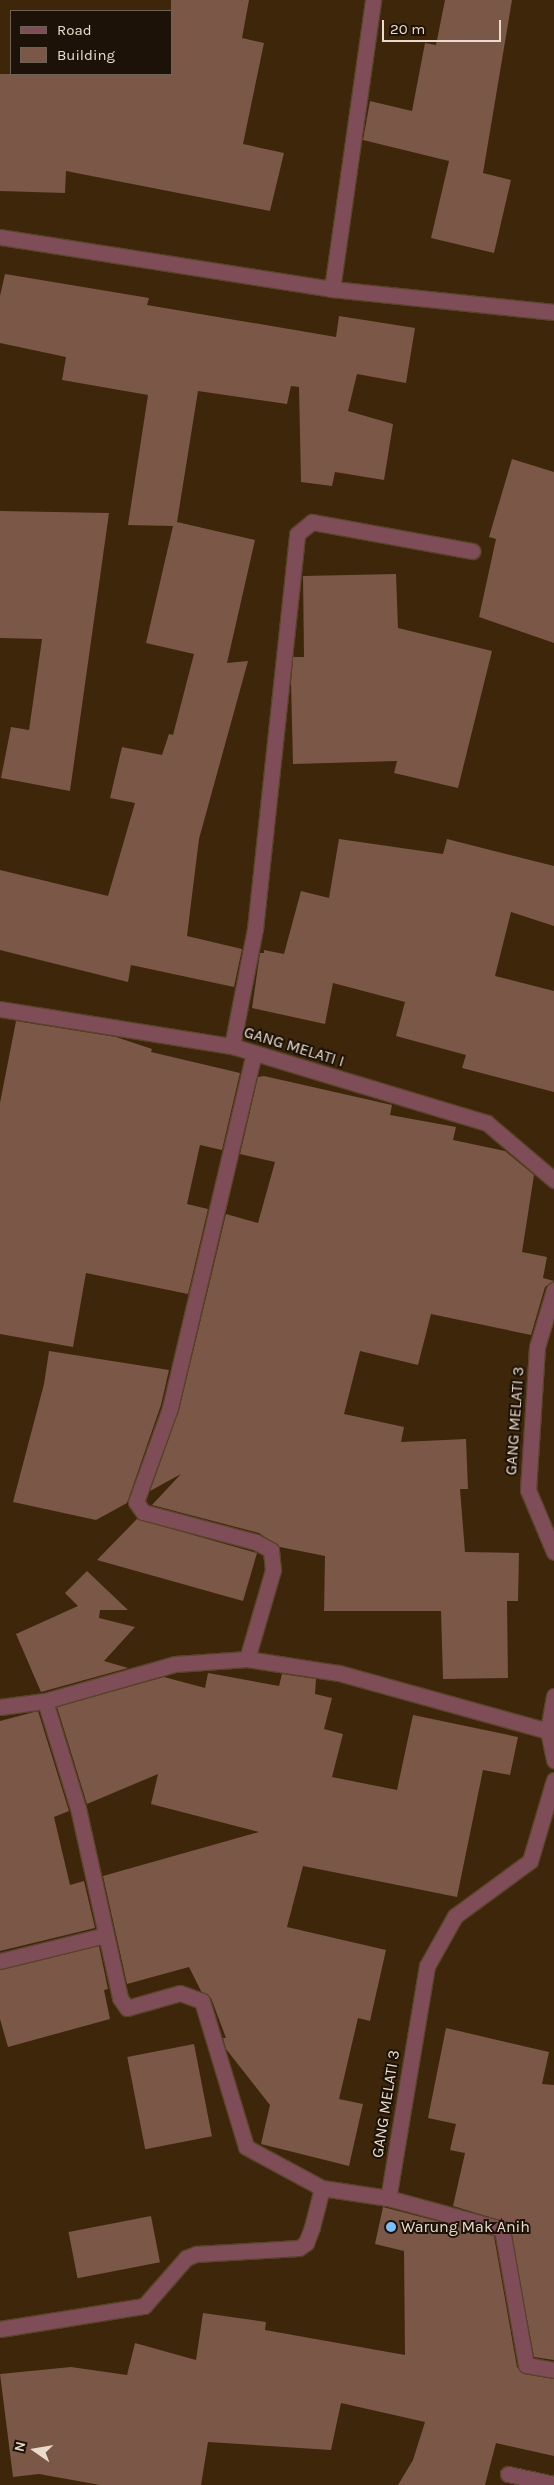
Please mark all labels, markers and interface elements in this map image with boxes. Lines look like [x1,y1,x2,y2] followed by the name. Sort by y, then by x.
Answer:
[10,10,172,75] legend
[384,10,503,42] scale bar
[390,20,425,38] text: 20 m
[57,21,92,39] text: Road
[57,46,115,64] text: Building
[242,1023,346,1071] street label: GANG MELATI I
[502,1366,528,1476] street label: GANG MELATI 3
[368,2049,404,2159] street label: GANG MELATI 3
[401,2217,530,2237] place label: Warung Mak Anih
[385,2221,397,2233] marker: Warung Mak Anih
[10,2425,60,2475] north arrow
[10,2440,29,2453] text: N

